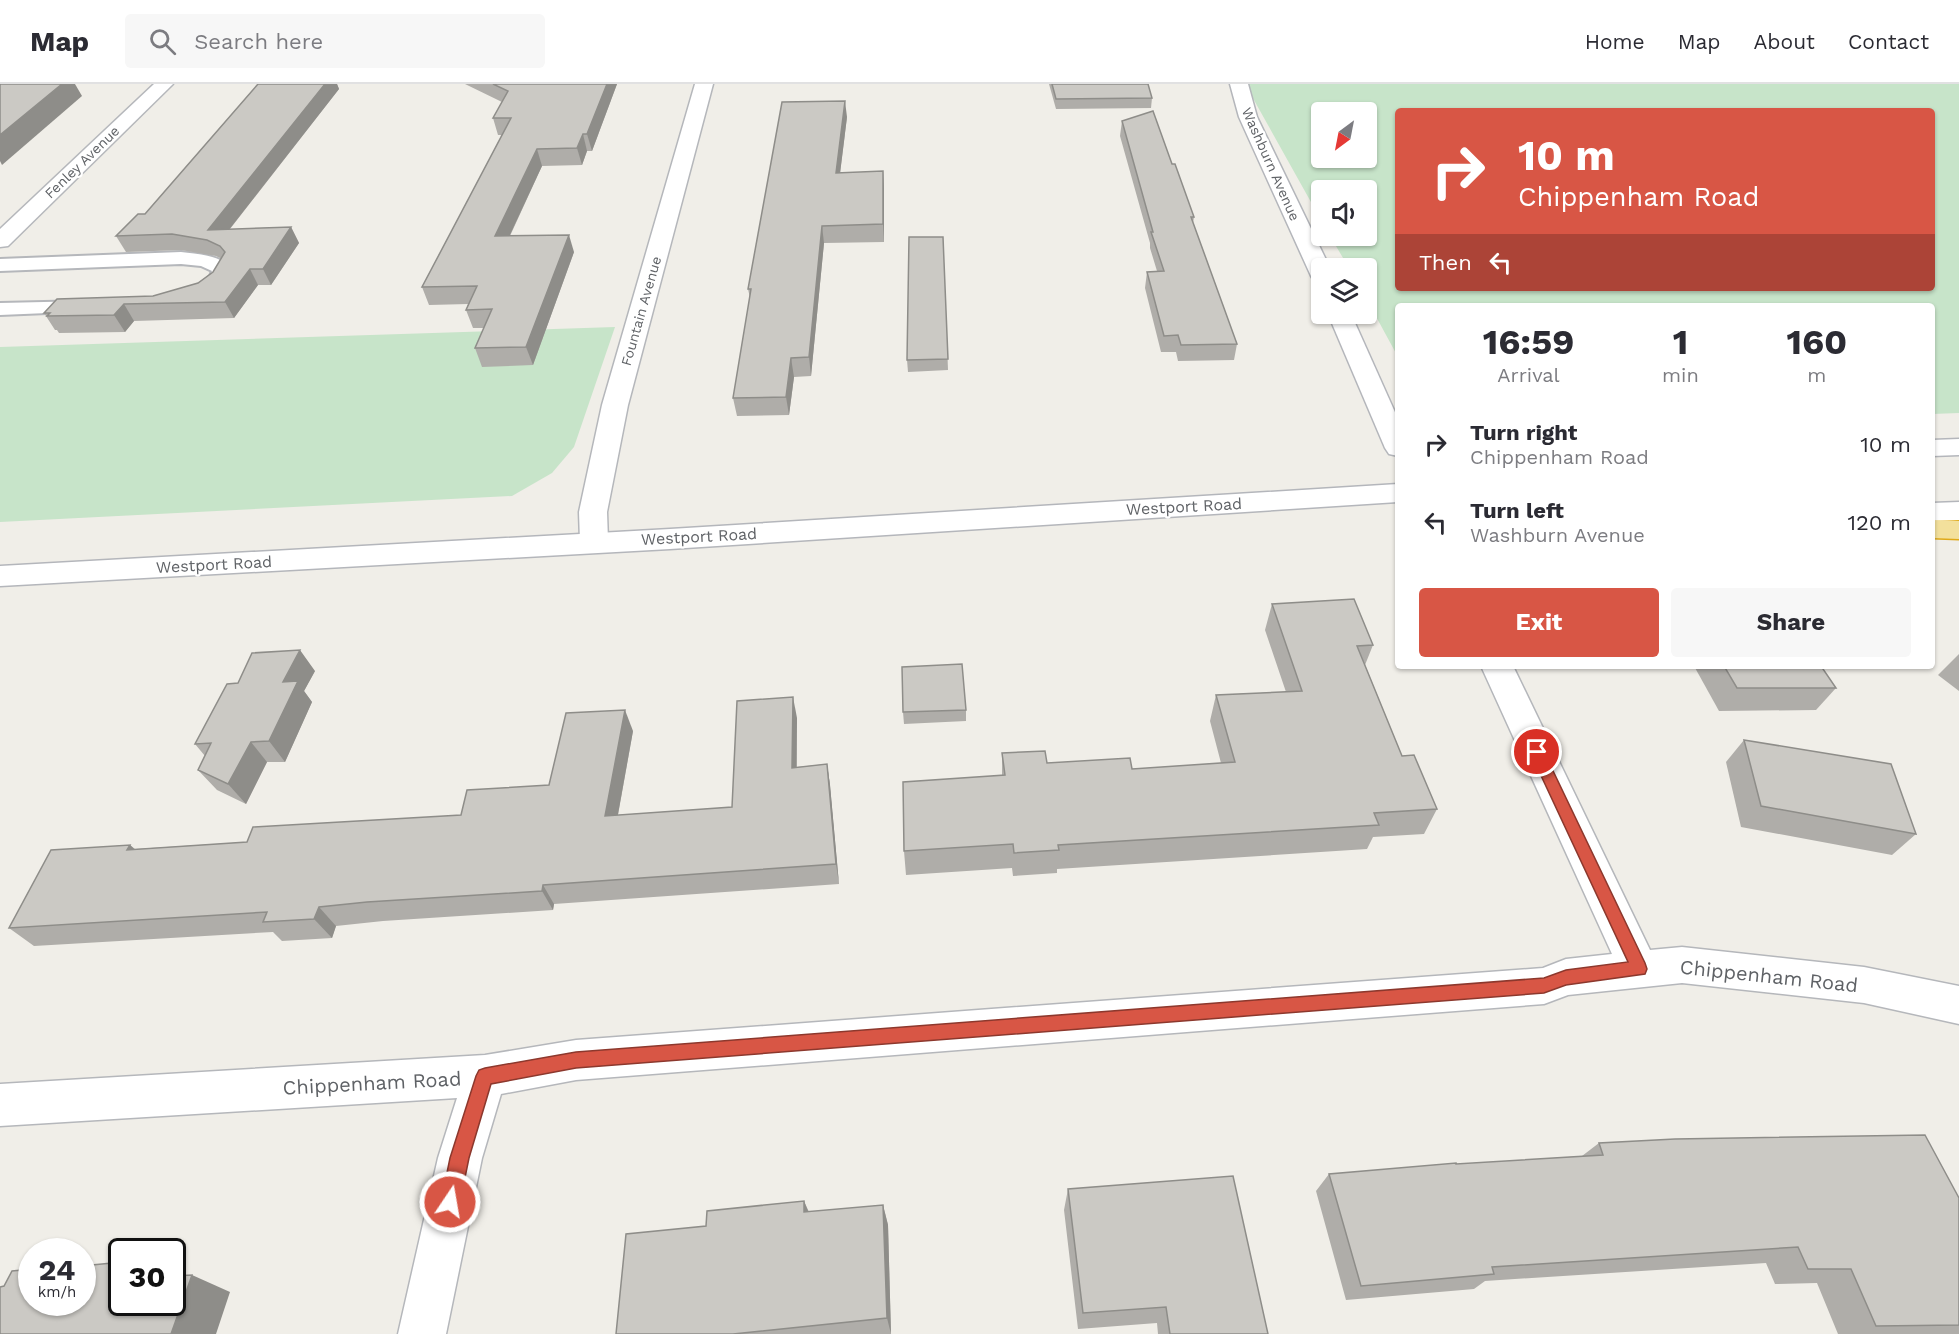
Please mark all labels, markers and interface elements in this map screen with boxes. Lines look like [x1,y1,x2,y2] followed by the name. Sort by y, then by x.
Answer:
[125,14,545,68] search box
[30,25,89,58] text: Map
[146,25,179,58] icon: search
[194,29,323,54] text: Search here
[1585,29,1645,54] text: Home
[1678,29,1721,54] text: Map
[1754,29,1815,54] text: About
[1848,29,1929,54] text: Contact
[1311,102,1377,168] north arrow
[1311,102,1377,324] map controls
[1239,105,1303,223] street label: Washburn Avenue
[41,123,123,201] street label: Fenley Avenue
[1518,131,1615,180] text: 10 m
[1419,132,1497,210] icon: right
[1311,180,1377,246] button: sound
[1518,181,1759,213] text: Chippenham Road
[1484,246,1517,279] icon: left
[1419,250,1472,275] text: Then
[618,254,664,368] street label: Fountain Avenue
[1311,258,1377,324] button: layers
[1483,321,1574,363] text: 16:59
[1673,321,1688,363] text: 1
[1786,321,1847,363] text: 160
[1497,363,1560,387] text: Arrival
[1662,363,1699,387] text: min
[1807,363,1826,387] text: m
[1470,420,1577,445] text: Turn right
[1419,428,1452,461] icon: right
[1860,432,1911,457] text: 10 m
[1470,445,1649,469] text: Chippenham Road
[1126,494,1242,519] street label: Westport Road
[1470,498,1564,523] text: Turn left
[1419,506,1452,539] icon: left
[1847,510,1911,535] text: 120 m
[1470,523,1645,547] text: Washburn Avenue
[641,524,757,549] street label: Westport Road
[156,552,272,577] street label: Westport Road
[1419,588,1659,657] button: Exit
[1671,588,1911,657] button: Share
[1511,726,1562,777] pin
[1520,735,1553,768] icon: arrive
[1679,955,1859,997] street label: Chippenham Road
[282,1066,462,1100] street label: Chippenham Road
[418,1170,482,1234] position arrow
[108,1238,186,1316] speed limit sign: 30
[39,1252,75,1287] text: 24
[38,1283,76,1301] text: km/h

